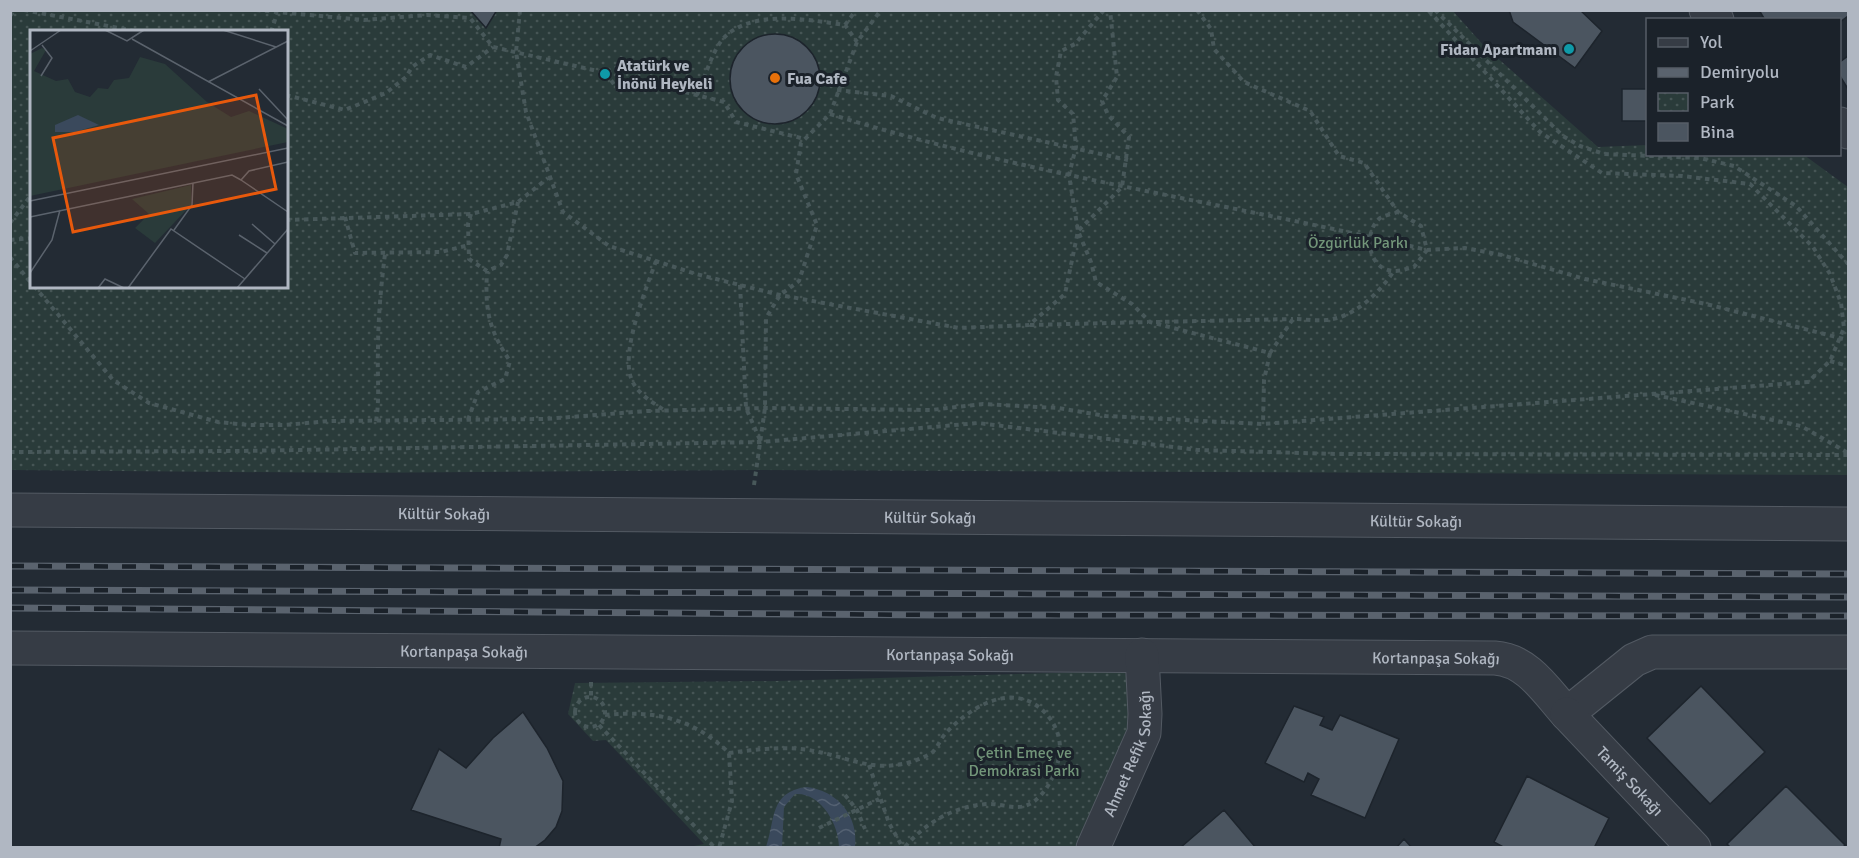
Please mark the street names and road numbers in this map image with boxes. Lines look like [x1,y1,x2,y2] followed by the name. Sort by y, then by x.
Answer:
[398,504,490,525] street label: Kültür Sokağı
[884,508,976,528] street label: Kültür Sokağı
[1370,511,1462,532] street label: Kültür Sokağı
[400,642,528,662] street label: Kortanpaşa Sokağı
[886,645,1014,666] street label: Kortanpaşa Sokağı
[1372,648,1501,669] street label: Kortanpaşa Sokağı
[1099,690,1156,820] street label: Ahmet Refik Sokağı
[1592,742,1667,820] street label: Tamiş Sokağı

